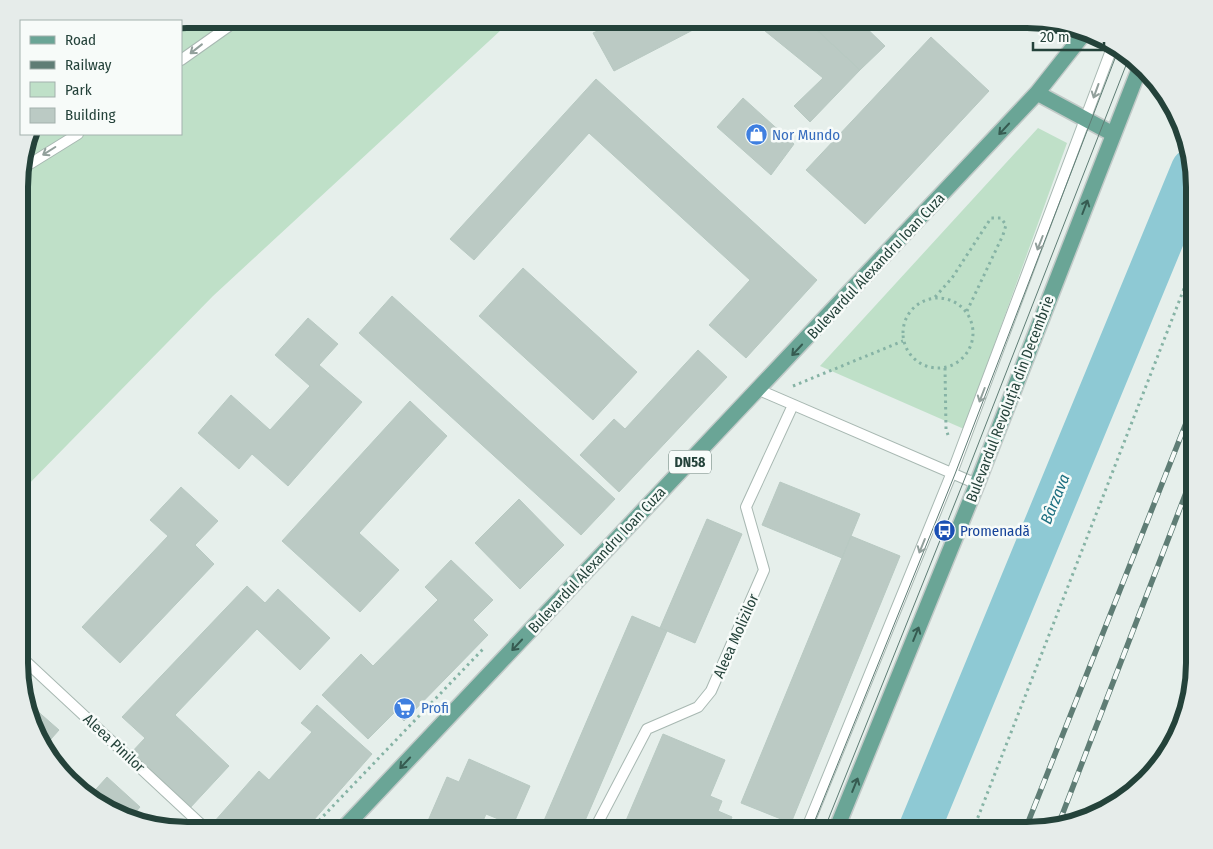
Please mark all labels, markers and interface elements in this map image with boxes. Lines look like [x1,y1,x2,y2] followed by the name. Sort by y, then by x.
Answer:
[20,20,182,135] legend
[1033,20,1104,52] scale bar
[1040,28,1070,46] text: 20 m
[65,31,96,49] text: Road
[189,44,202,55] one-way arrow
[65,56,112,74] text: Railway
[65,81,92,99] text: Park
[1091,82,1100,98] one-way arrow
[65,106,116,124] text: Building
[744,123,768,147] shop icon: Nor Mundo
[998,123,1010,135] one-way arrow
[772,126,840,144] place label: Nor Mundo
[42,147,56,157] one-way arrow
[803,189,949,343] street label: Bulevardul Alexandru Ioan Cuza
[1081,199,1090,215] one-way arrow
[1035,235,1044,250] one-way arrow
[962,293,1059,505] street label: Bulevardul Revoluția din Decembrie
[791,343,803,356] one-way arrow
[977,387,986,402] one-way arrow
[669,451,711,474] road number: DN58
[1036,471,1074,527] water label: Bârzava
[524,483,670,637] street label: Bulevardul Alexandru Ioan Cuza
[932,519,956,543] bus stop icon: Promenadă
[960,522,1030,540] place label: Promenadă
[916,538,926,553] one-way arrow
[709,590,763,681] street label: Aleea Molizilor
[912,627,921,643] one-way arrow
[511,639,523,652] one-way arrow
[393,696,417,720] supermarket icon: Profi
[421,699,449,717] place label: Profi
[79,710,149,777] street label: Aleea Pinilor
[399,757,411,770] one-way arrow
[850,778,860,793] one-way arrow

